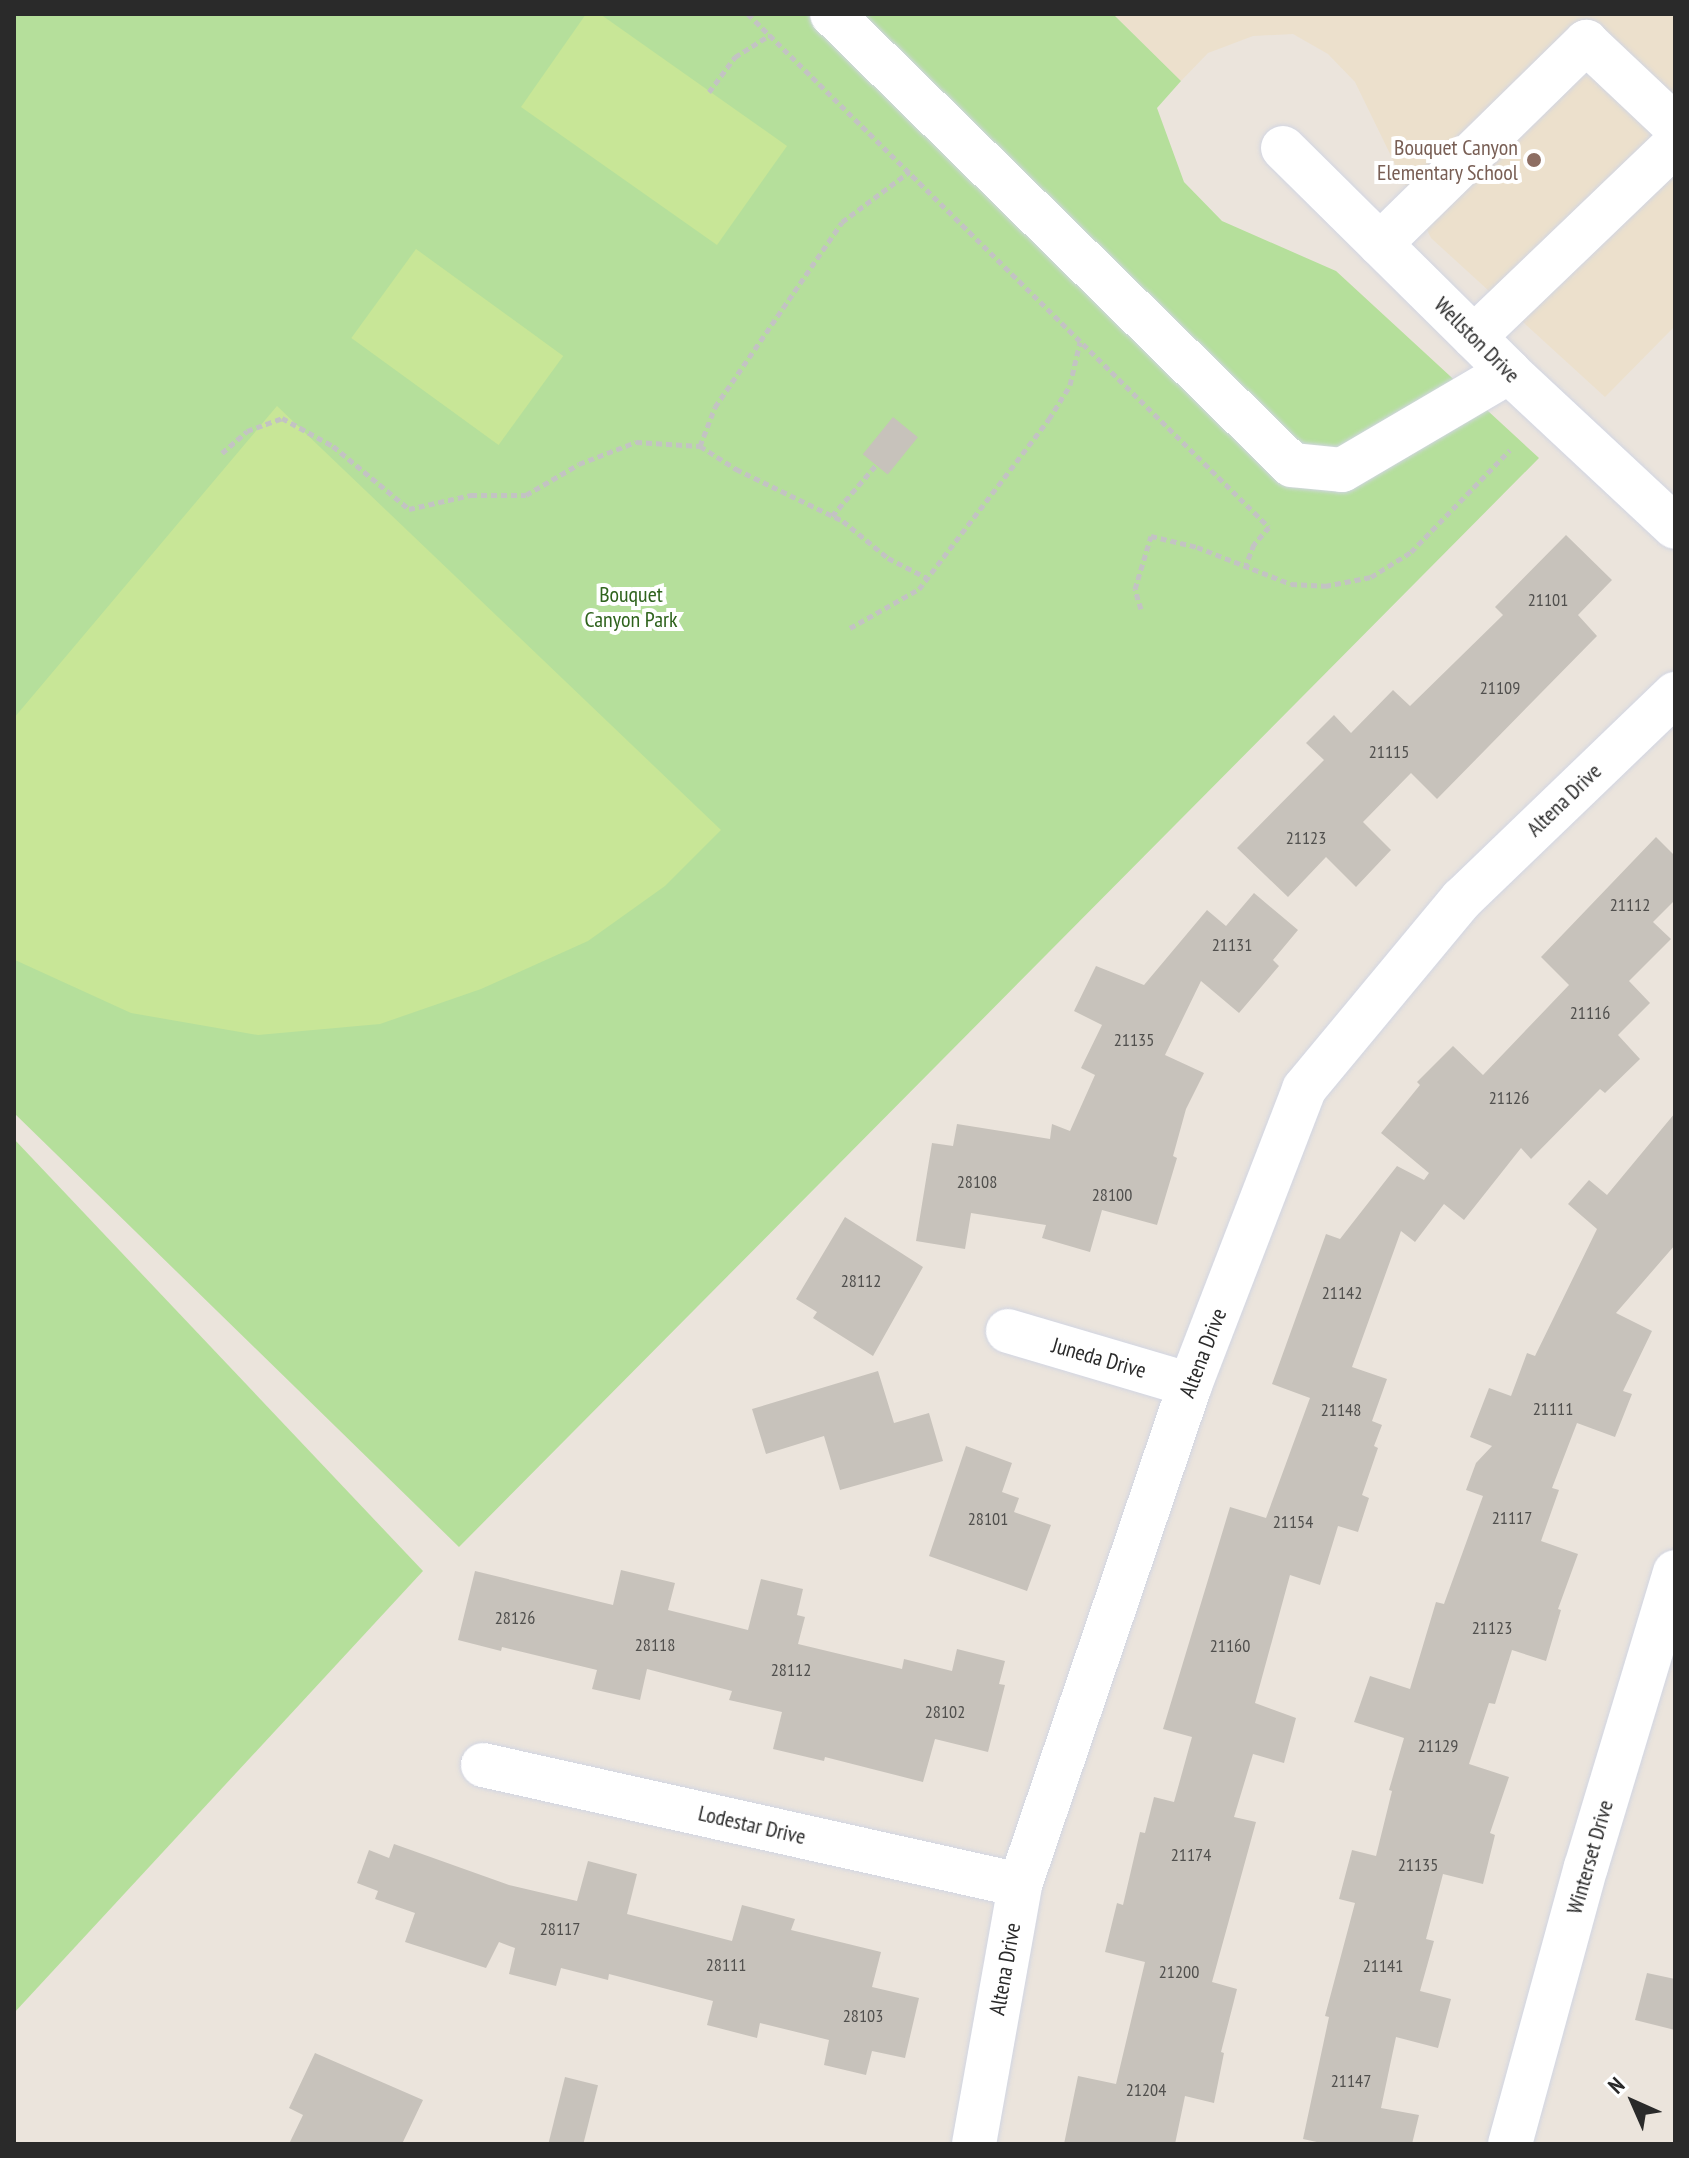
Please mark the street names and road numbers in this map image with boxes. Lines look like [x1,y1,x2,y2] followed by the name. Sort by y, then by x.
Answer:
[1429,292,1525,388] street label: Wellston Drive
[1521,758,1607,842] street label: Altena Drive
[1174,1305,1232,1401] street label: Altena Drive
[1049,1332,1149,1384] street label: Juneda Drive
[1561,1797,1619,1917] street label: Winterset Drive
[696,1800,808,1850] street label: Lodestar Drive
[984,1921,1026,2017] street label: Altena Drive

